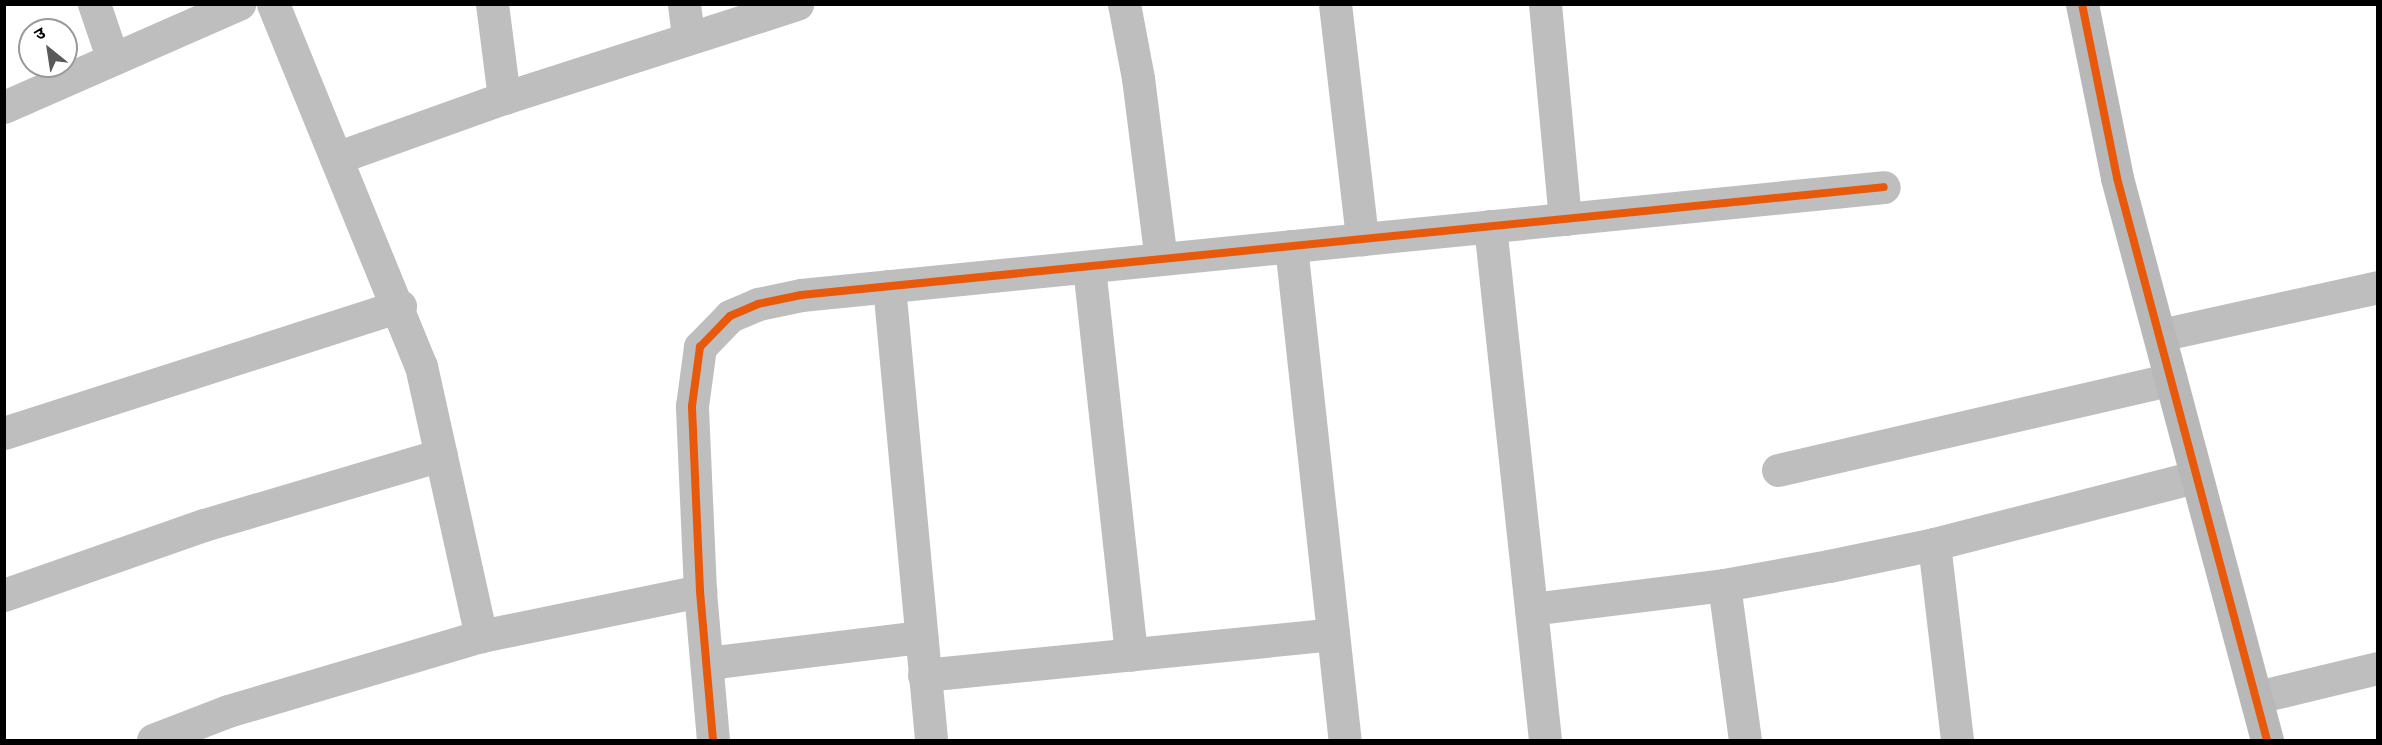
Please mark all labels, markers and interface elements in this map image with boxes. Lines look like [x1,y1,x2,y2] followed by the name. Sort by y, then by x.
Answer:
[18,18,78,78] north arrow
[31,23,49,44] text: उ

